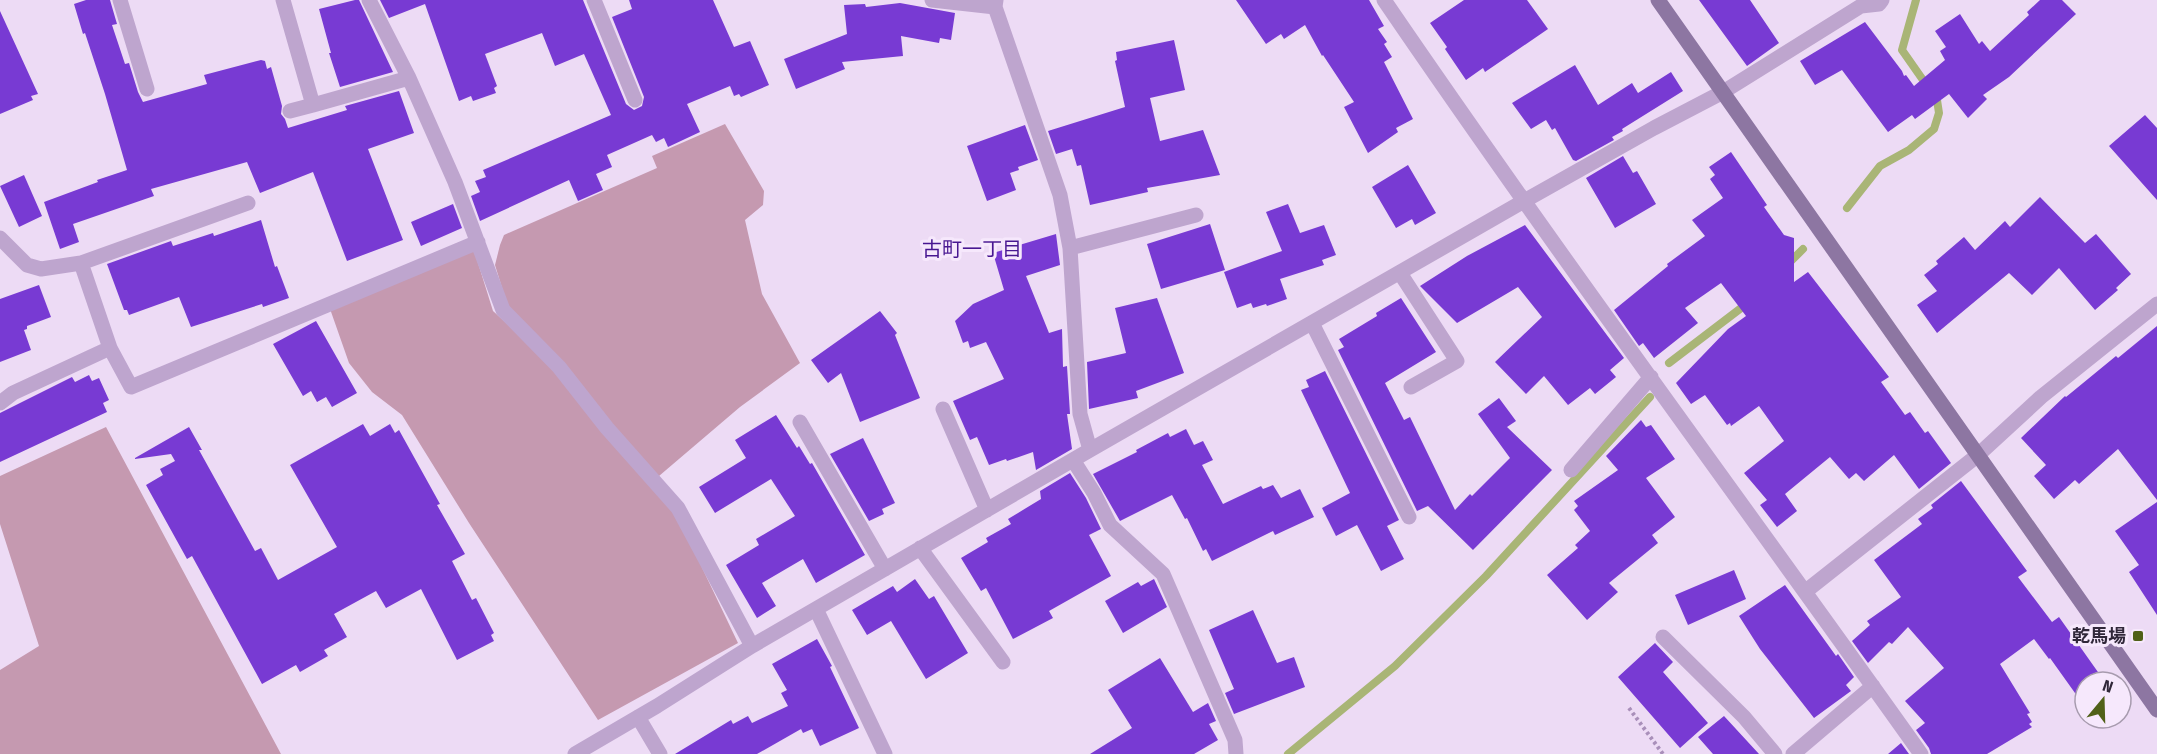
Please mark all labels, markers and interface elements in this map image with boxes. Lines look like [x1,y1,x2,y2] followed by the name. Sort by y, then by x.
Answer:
[922,237,1022,261] district label: 古町一丁目
[2072,625,2126,647] place label: 乾馬場
[2131,629,2145,643] marker: 乾馬場
[2073,670,2133,730] north arrow
[2100,676,2115,697] text: N

